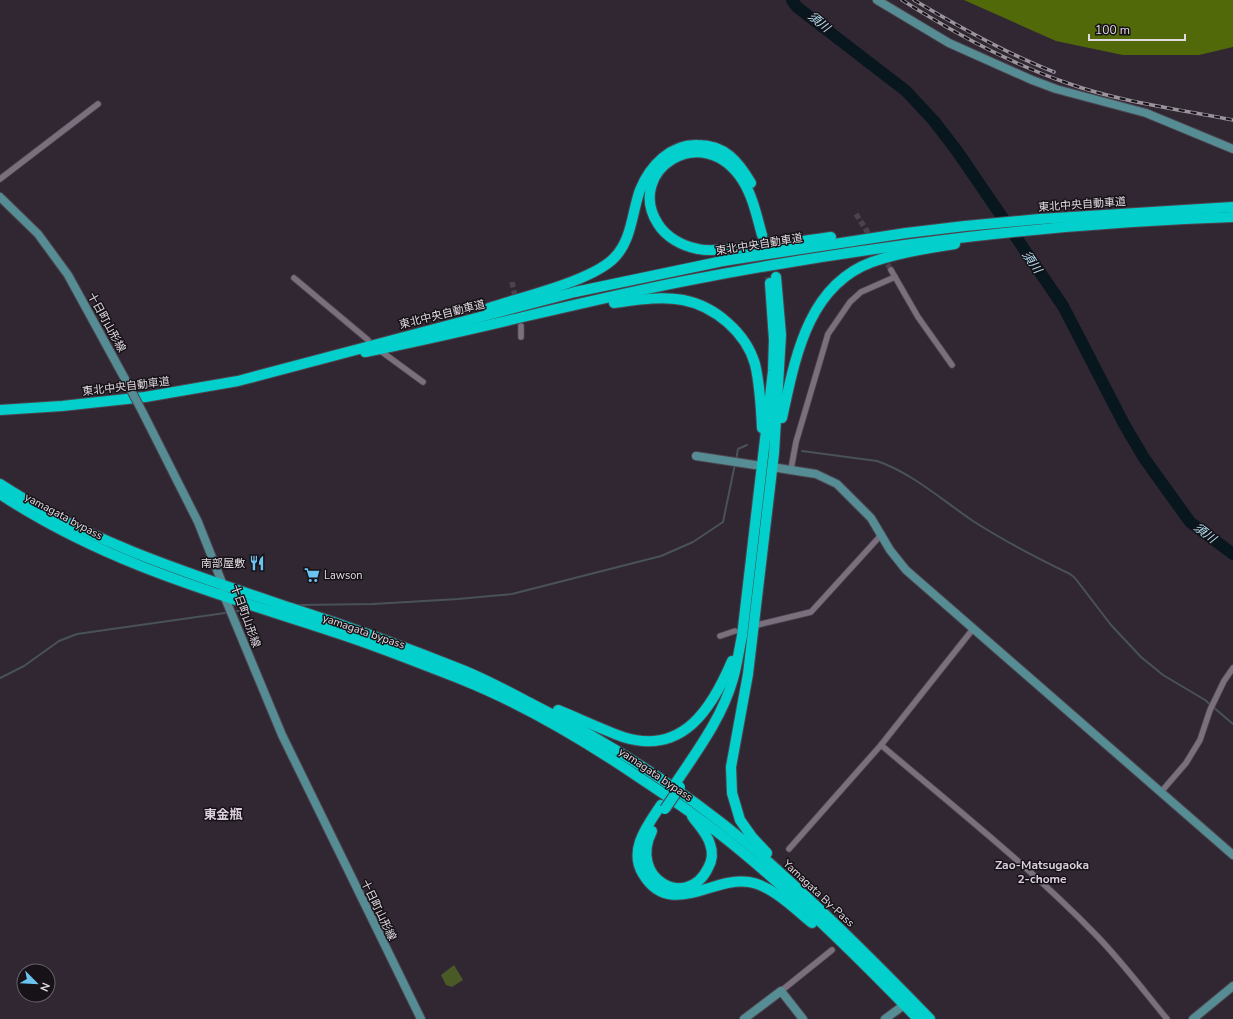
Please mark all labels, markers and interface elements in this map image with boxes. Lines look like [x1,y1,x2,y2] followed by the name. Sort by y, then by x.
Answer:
[805,8,835,37] water label: 須川
[1089,16,1185,42] scale bar
[1095,22,1130,38] text: 100 m
[1038,194,1126,215] street label: 東北中央自動車道
[714,230,804,259] street label: 東北中央自動車道
[1019,248,1047,278] water label: 須川
[84,290,129,355] street label: 十日町山形線
[398,297,487,332] street label: 東北中央自動車道
[81,374,171,399] street label: 東北中央自動車道
[22,490,105,543] street label: yamagata bypass
[1191,519,1221,548] water label: 須川
[248,554,266,572] restaurant icon: 南部屋敷
[201,556,245,571] place label: 南部屋敷
[303,566,321,584] supermarket icon: Lawson
[324,568,363,583] place label: Lawson
[227,583,264,650] street label: 十日町山形線
[321,610,407,653] street label: yamagata bypass
[616,744,696,805] street label: yamagata bypass
[203,806,243,824] district label: 東金瓶
[779,856,858,930] street label: Yamagata By-Pass
[995,857,1089,887] district label: Zao-Matsugaoka 2-chome
[357,877,400,943] street label: 十日町山形線
[16,963,56,1003] north arrow
[36,980,53,994] text: N

